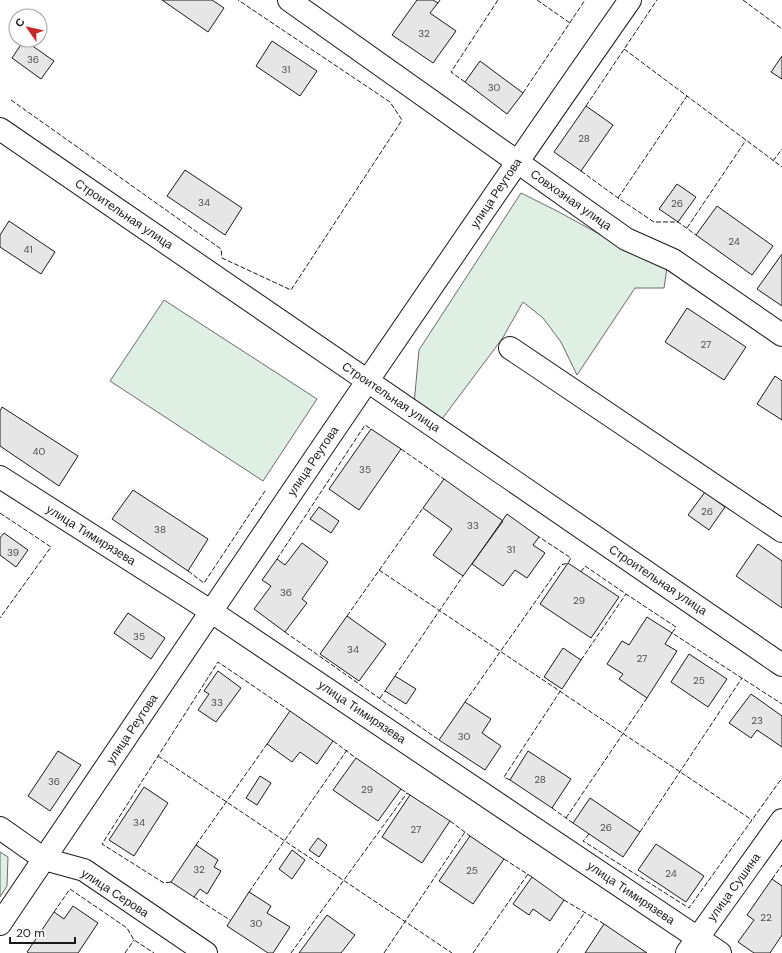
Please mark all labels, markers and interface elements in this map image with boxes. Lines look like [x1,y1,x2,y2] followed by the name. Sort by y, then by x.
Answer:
[8,8,48,48] north arrow
[12,15,28,30] text: С
[418,27,430,40] house number: 32
[27,53,39,66] house number: 36
[282,63,290,76] house number: 31
[488,81,501,94] house number: 30
[578,132,590,145] house number: 28
[467,155,525,231] street label: улица Реутова
[527,166,615,234] street label: Совхозная улица
[72,175,176,253] street label: Строительная улица
[198,196,210,209] house number: 34
[671,197,683,210] house number: 26
[728,235,740,248] house number: 24
[23,243,33,256] house number: 41
[701,338,711,351] house number: 27
[339,358,443,436] street label: Строительная улица
[284,423,342,499] street label: улица Реутова
[33,445,46,458] house number: 40
[359,463,371,476] house number: 35
[43,501,139,569] street label: улица Тимирязева
[701,505,713,518] house number: 26
[467,519,479,532] house number: 33
[154,523,166,536] house number: 38
[606,541,710,619] street label: Строительная улица
[507,543,515,556] house number: 31
[7,546,19,559] house number: 39
[280,586,292,599] house number: 36
[573,594,585,607] house number: 29
[133,630,145,643] house number: 35
[347,643,359,656] house number: 34
[637,652,647,665] house number: 27
[693,674,705,687] house number: 25
[315,677,409,748] street label: улица Тимирязева
[103,691,161,767] street label: улица Реутова
[211,696,223,709] house number: 33
[751,714,763,727] house number: 23
[458,730,471,743] house number: 30
[534,773,546,786] house number: 28
[48,775,60,788] house number: 36
[361,783,373,796] house number: 29
[133,816,145,829] house number: 34
[600,821,612,834] house number: 26
[411,823,421,836] house number: 27
[704,849,764,924] street label: улица Сушина
[584,858,678,929] street label: улица Тимирязева
[193,863,205,876] house number: 32
[466,864,478,877] house number: 25
[78,865,152,921] street label: улица Серова
[665,867,677,880] house number: 24
[760,911,772,924] house number: 22
[250,917,263,930] house number: 30
[10,919,75,945] scale bar
[16,925,45,941] text: 20 m

